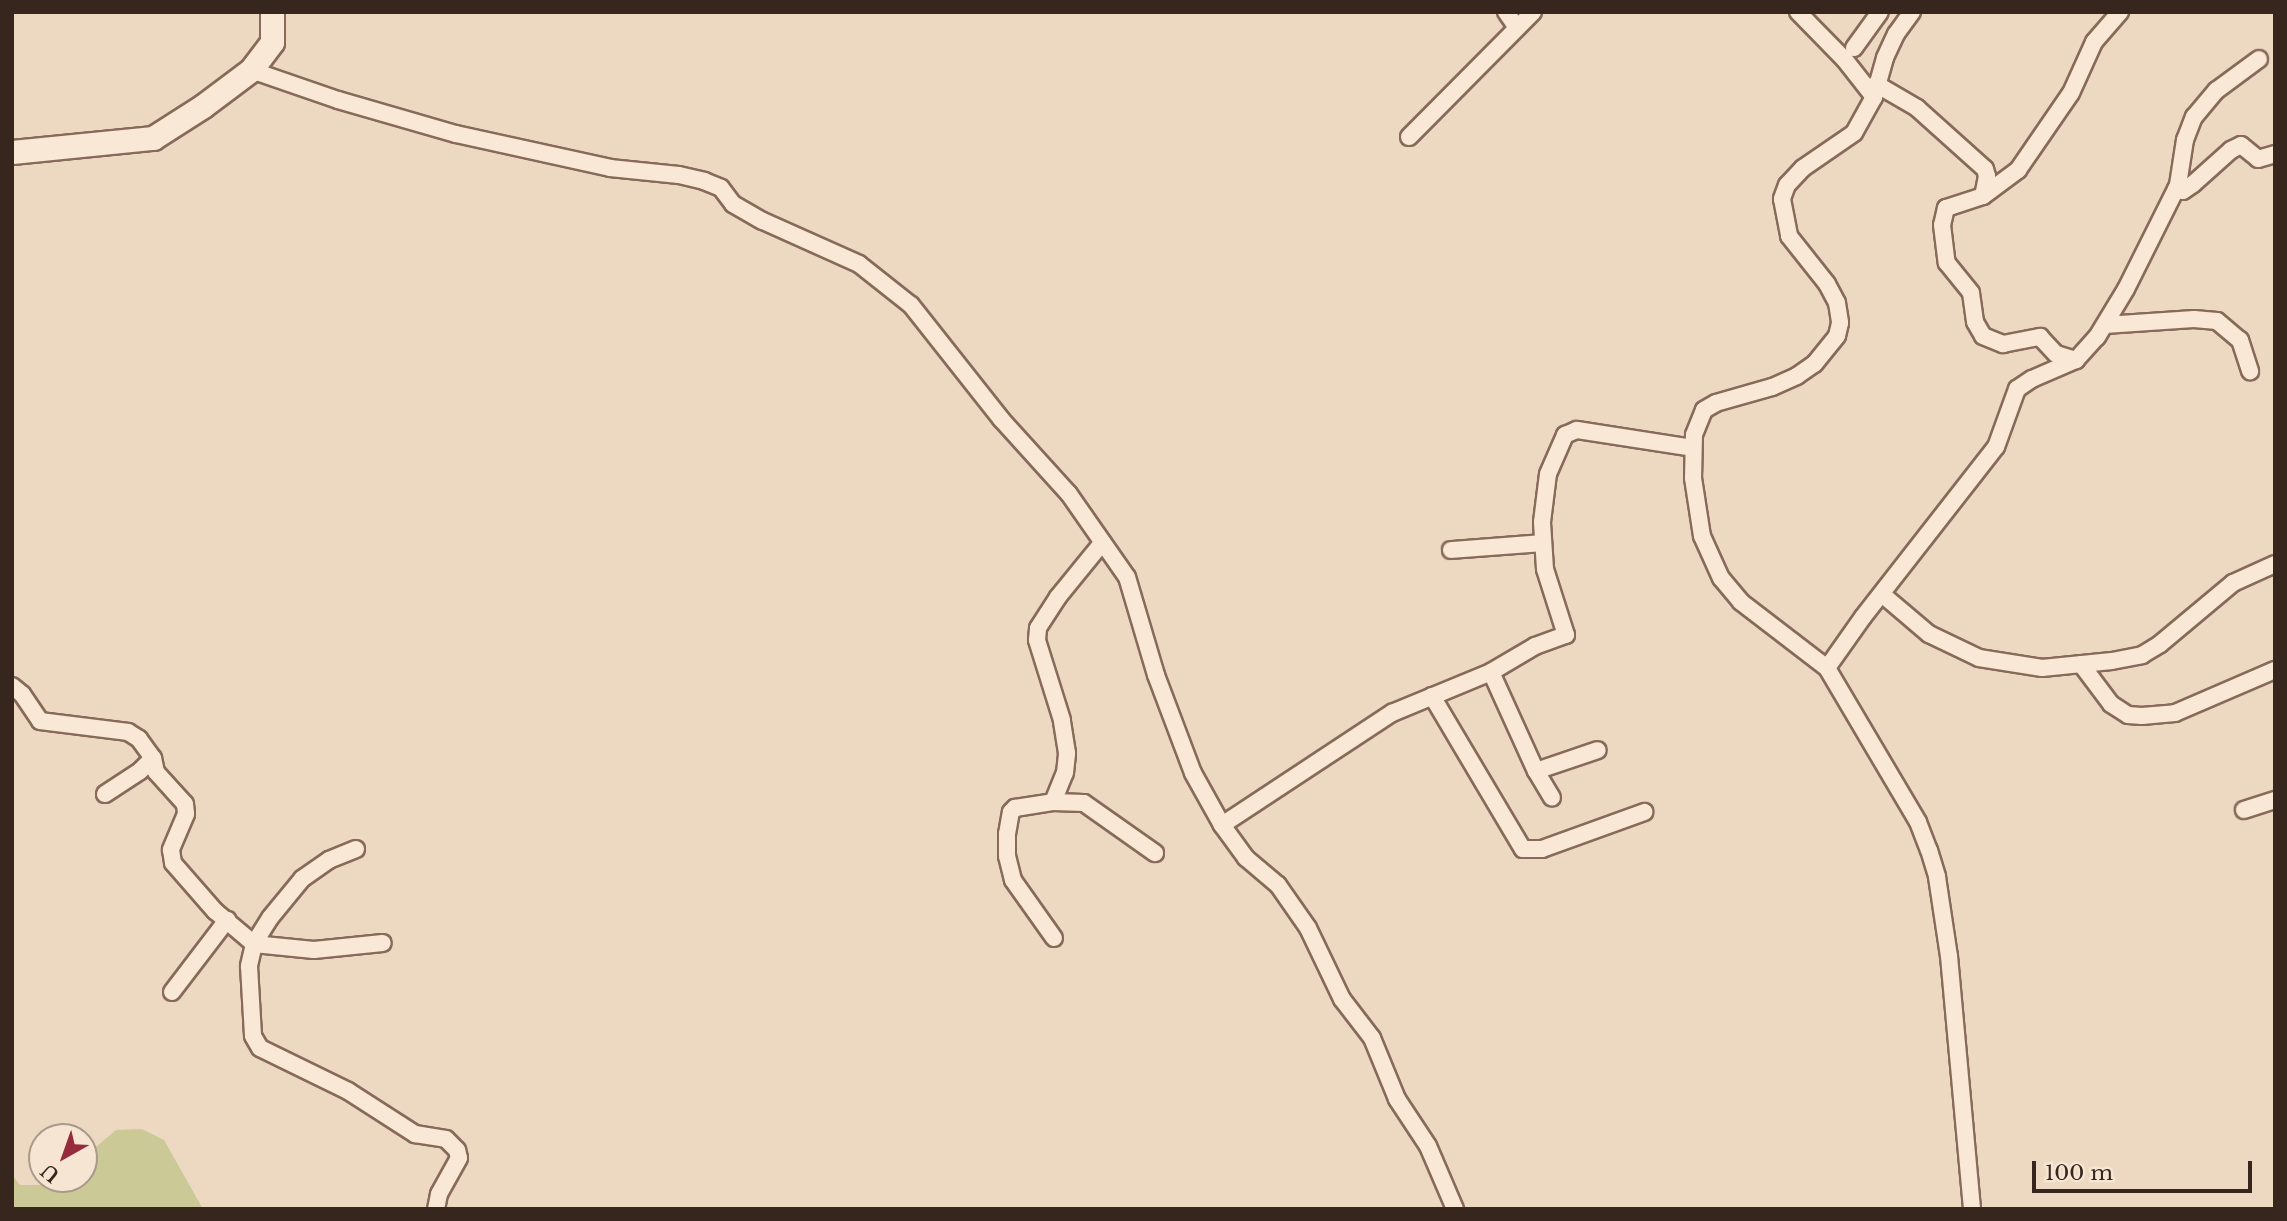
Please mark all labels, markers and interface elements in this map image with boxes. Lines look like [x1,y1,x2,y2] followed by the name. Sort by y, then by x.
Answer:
[28,1123,98,1193] north arrow
[2035,1148,2256,1192] scale bar
[37,1159,64,1187] text: U
[2045,1160,2113,1186] text: 100 m

